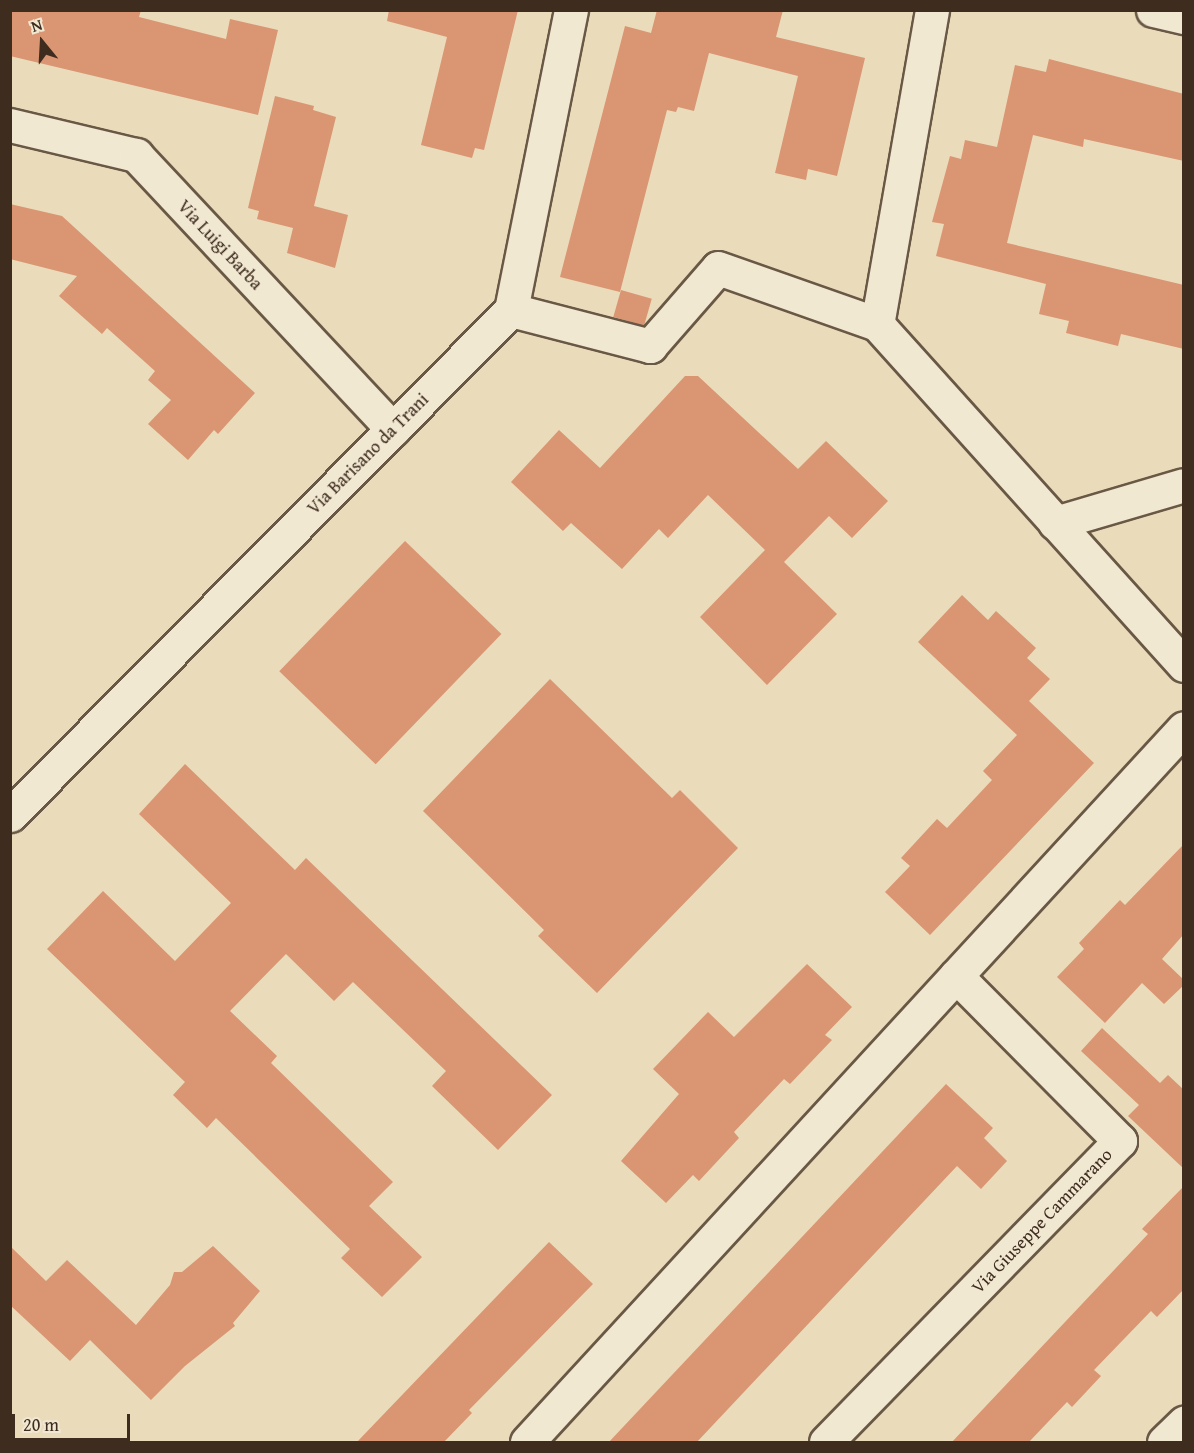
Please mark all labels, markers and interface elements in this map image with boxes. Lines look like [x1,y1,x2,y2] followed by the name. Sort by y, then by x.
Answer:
[12,12,72,72] north arrow
[28,12,45,38] text: N
[173,196,267,294] street label: Via Luigi Barba
[303,389,433,519] street label: Via Barisano da Trani
[967,1144,1117,1298] street label: Via Giuseppe Cammarano
[15,1402,134,1440] scale bar
[23,1411,59,1438] text: 20 m

